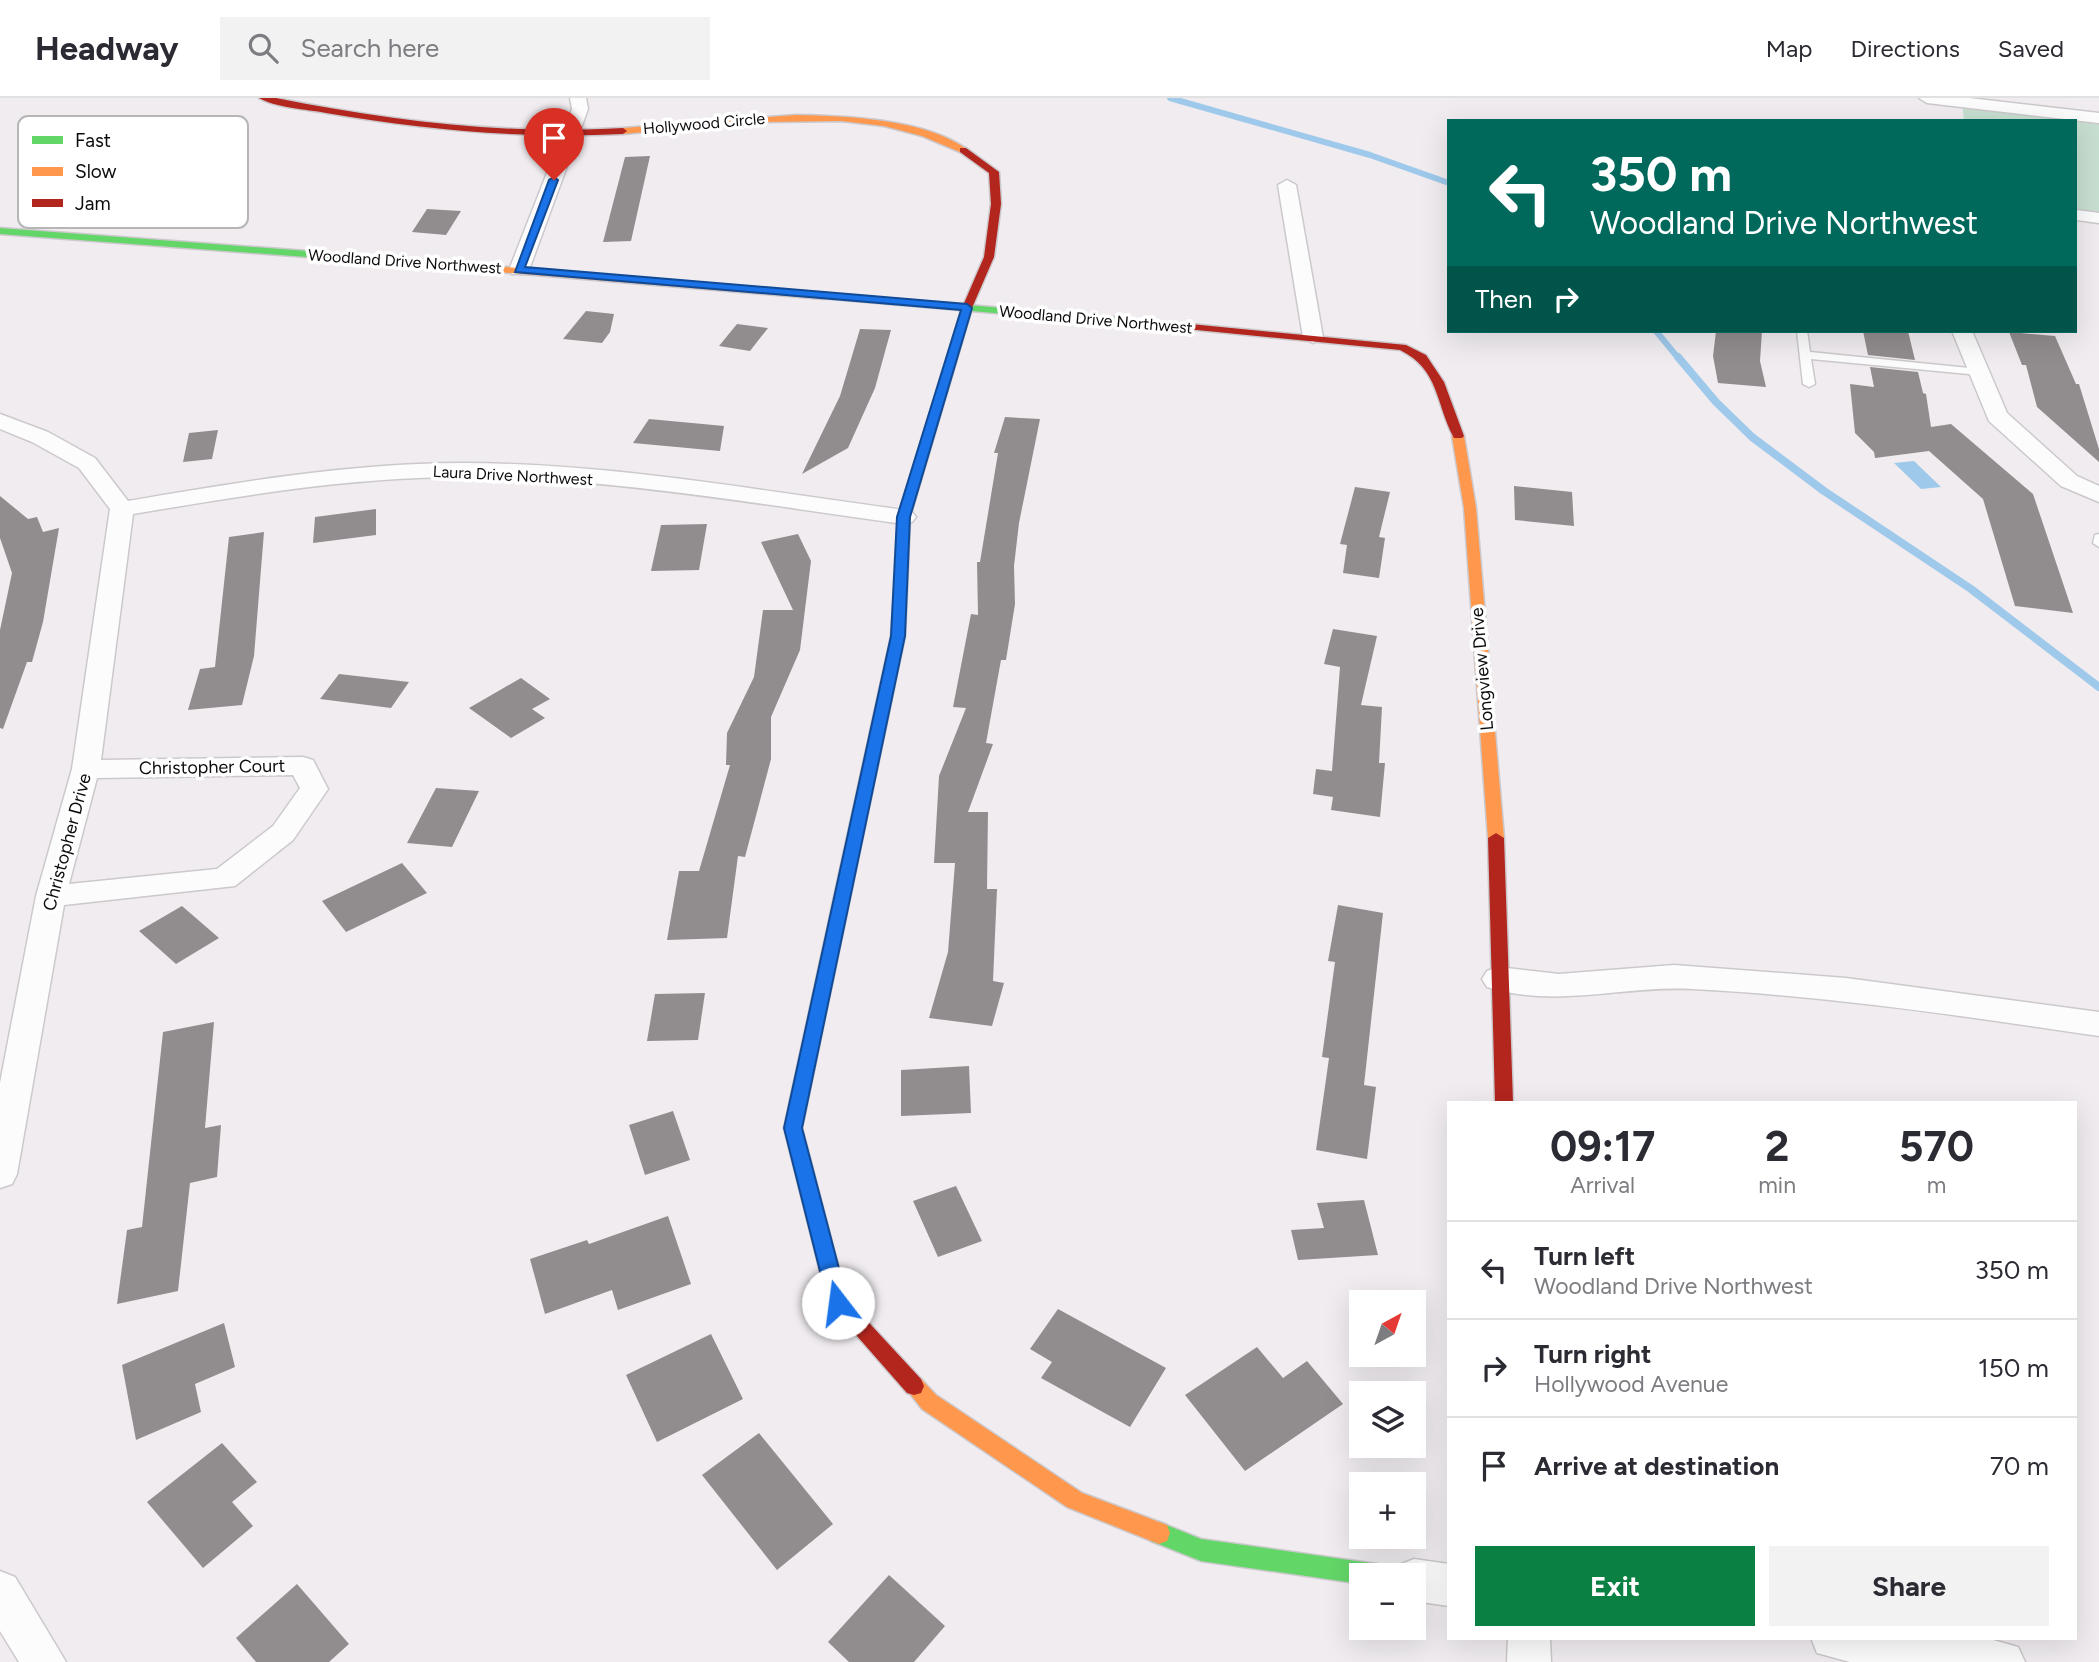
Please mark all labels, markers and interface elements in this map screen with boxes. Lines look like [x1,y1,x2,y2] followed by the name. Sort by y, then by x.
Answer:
[220,17,710,80] search box
[35,29,178,68] text: Headway
[244,29,282,67] icon: search
[300,32,439,64] text: Search here
[1766,34,1812,63] text: Map
[1850,34,1960,63] text: Directions
[1998,34,2064,63] text: Saved
[524,108,584,180] pin
[642,109,766,138] street label: Hollywood Circle
[18,116,248,228] legend
[535,119,573,157] icon: arrive
[75,129,111,152] text: Fast
[1590,144,1732,203] text: 350 m
[1475,147,1566,238] icon: left
[75,160,117,183] text: Slow
[75,192,111,215] text: Jam
[1590,204,1978,242] text: Woodland Drive Northwest
[308,245,502,278] street label: Woodland Drive Northwest
[1547,280,1585,318] icon: right
[1475,283,1533,315] text: Then
[998,302,1193,337] street label: Woodland Drive Northwest
[432,462,594,489] street label: Laura Drive Northwest
[1466,606,1498,732] street label: Longview Drive
[139,755,286,779] street label: Christopher Court
[38,771,96,913] street label: Christopher Drive
[1550,1121,1655,1172] text: 09:17
[1765,1121,1789,1172] text: 2
[1899,1121,1974,1172] text: 570
[1570,1171,1635,1199] text: Arrival
[1758,1171,1796,1199] text: min
[1927,1171,1946,1199] text: m
[1534,1240,1635,1272] text: Turn left
[1475,1251,1513,1289] icon: left
[1975,1254,2049,1286] text: 350 m
[801,1266,875,1340] position arrow
[1534,1272,1813,1300] text: Woodland Drive Northwest
[1349,1290,1426,1367] north arrow
[1349,1290,1426,1640] map controls
[1534,1338,1651,1370] text: Turn right
[1475,1349,1513,1387] icon: right
[1978,1352,2049,1384] text: 150 m
[1534,1370,1728,1398] text: Hollywood Avenue
[1349,1381,1426,1458] button: layers
[1475,1447,1513,1485] icon: arrive
[1534,1450,1779,1482] text: Arrive at destination
[1990,1450,2049,1482] text: 70 m
[1349,1472,1426,1549] button: +
[1475,1546,1755,1626] button: Exit
[1769,1546,2049,1626] button: Share
[1349,1563,1426,1640] button: −

